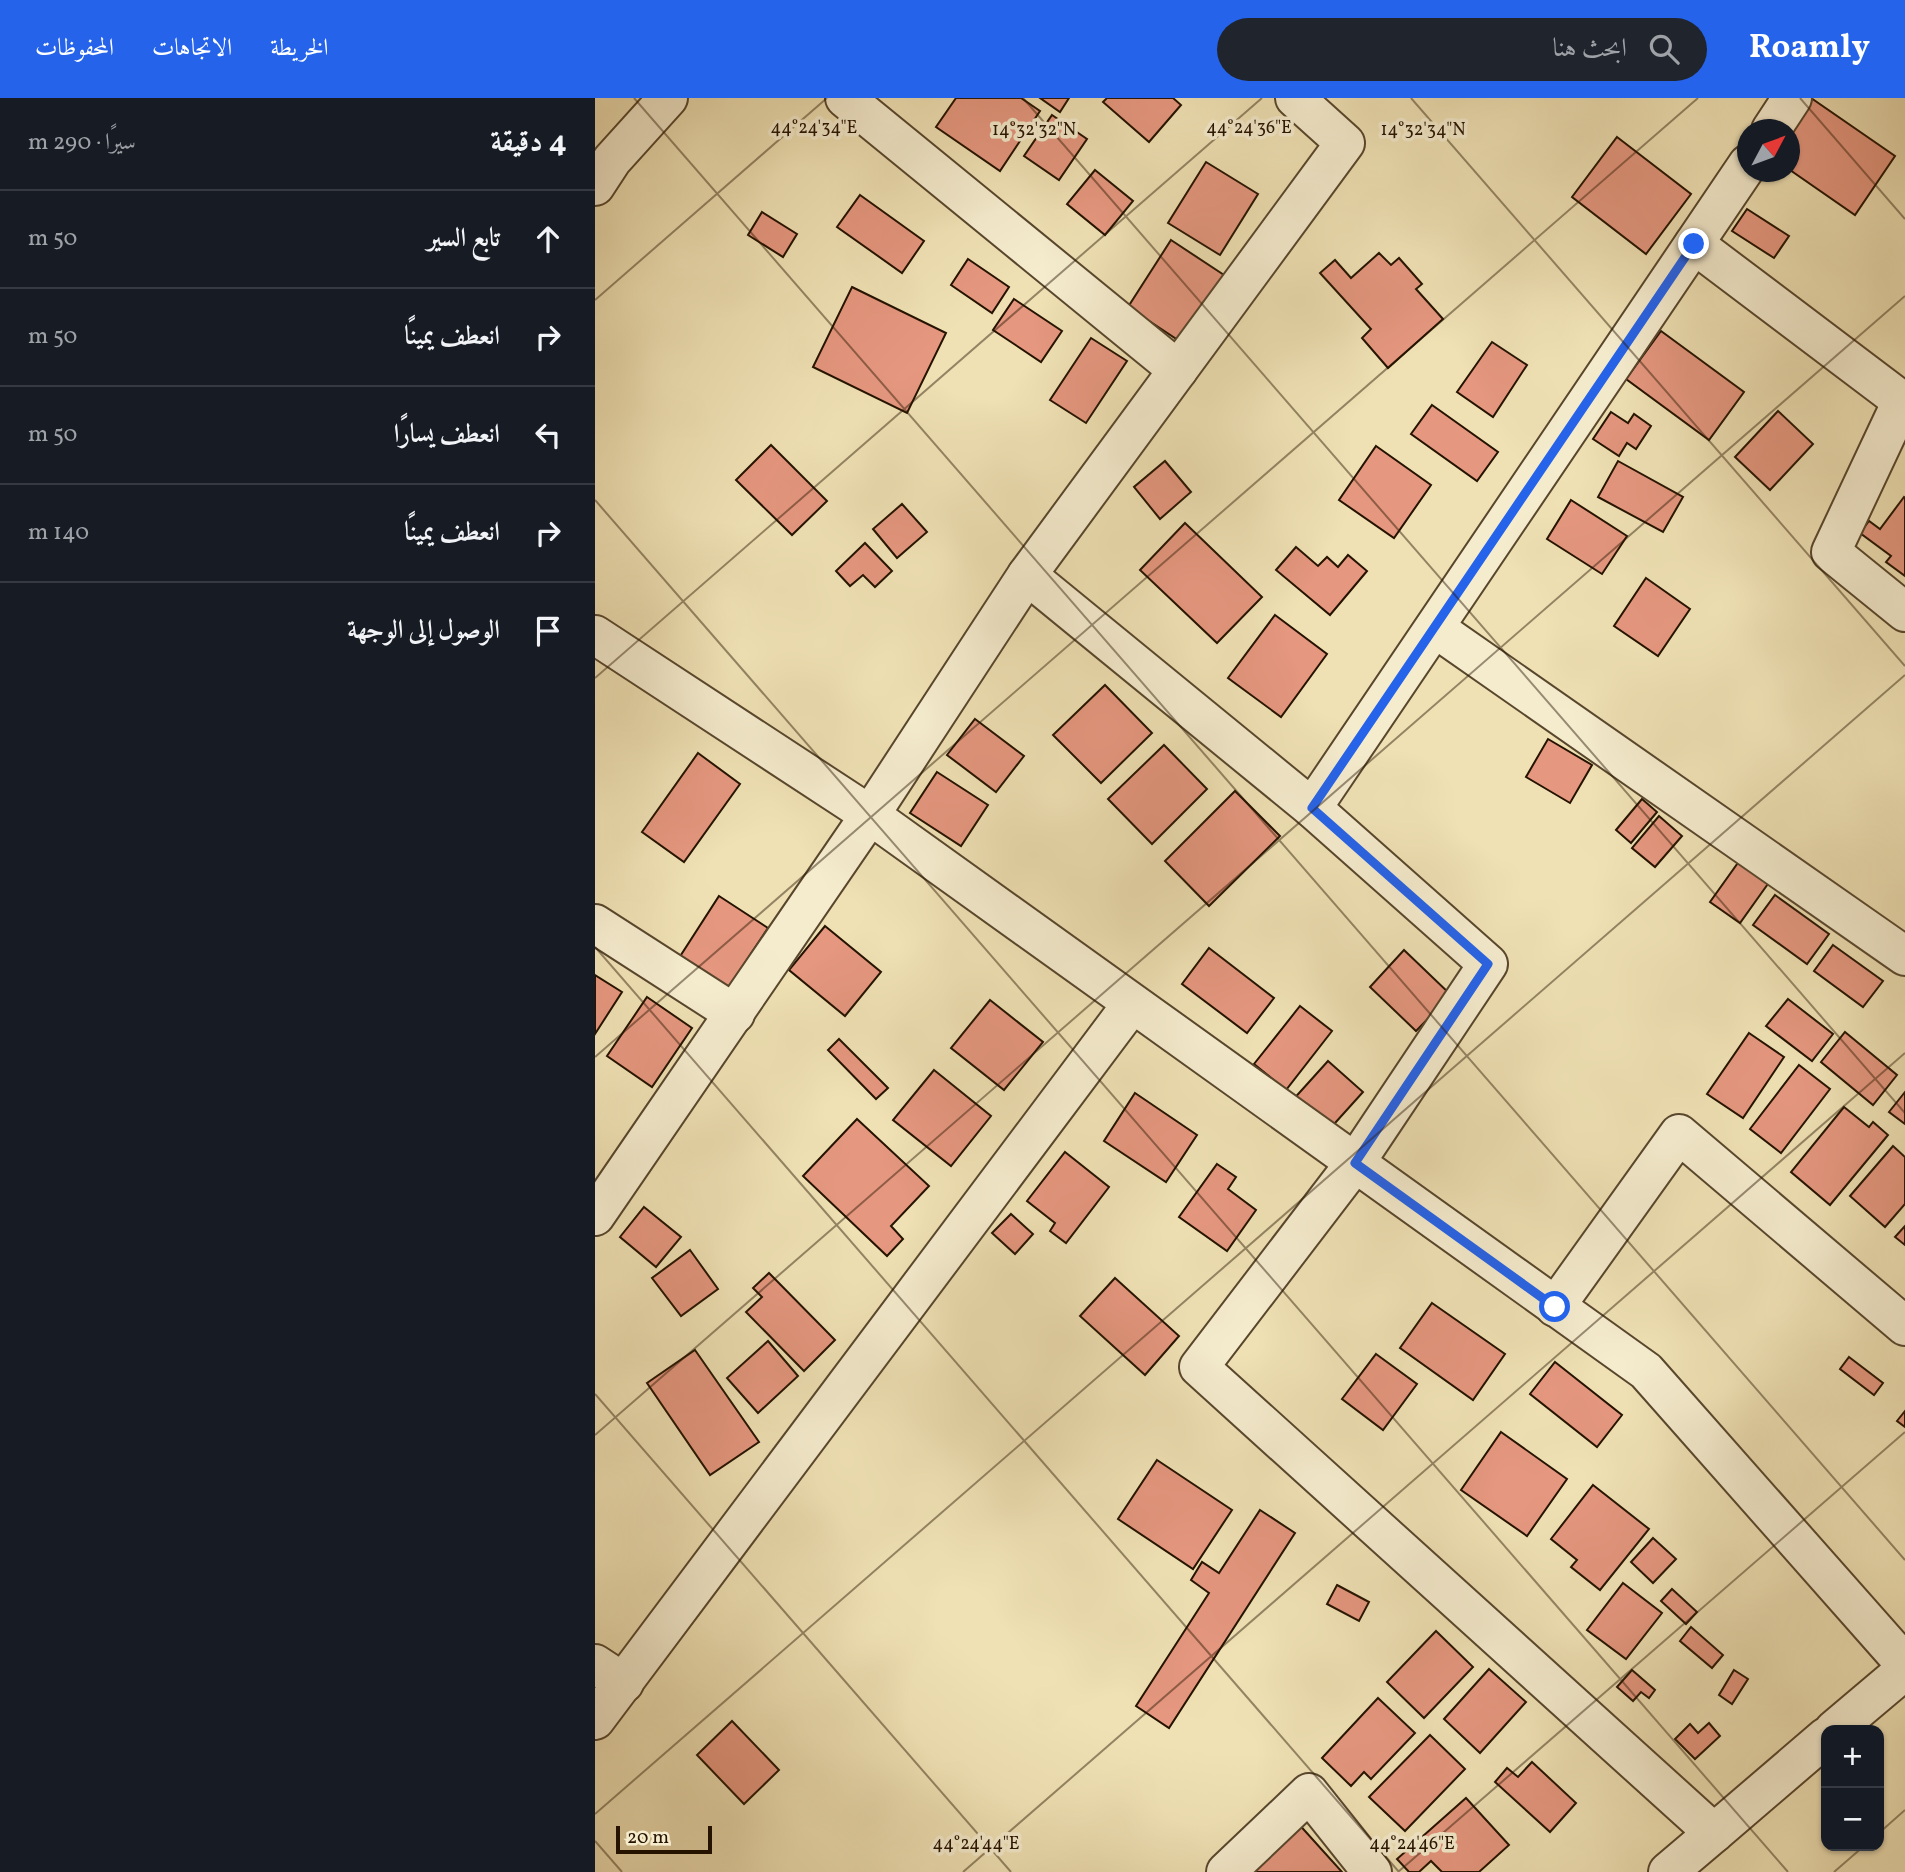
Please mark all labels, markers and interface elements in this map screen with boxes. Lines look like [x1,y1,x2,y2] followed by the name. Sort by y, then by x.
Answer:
[1217,18,1707,81] search box
[1749,26,1870,72] text: Roamly
[1645,30,1683,68] icon: search
[1552,31,1627,67] text: ابحث هنا
[35,32,114,66] text: المحفوظات
[152,32,232,66] text: الاتجاهات
[270,32,329,66] text: الخريطة
[771,116,858,141] text: 44°24'34"E
[1206,116,1292,141] text: 44°24'36"E
[992,118,1076,143] text: 14°32'32"N
[1381,118,1466,143] text: 14°32'34"N
[1737,119,1800,182] north arrow
[490,122,567,164] text: 4 دقيقة
[28,127,136,159] text: سيرًا · 290 m
[529,220,567,258] icon: ahead
[427,221,500,257] text: تابع السير
[28,223,77,255] text: 50 m
[1678,228,1709,259] route end
[529,318,567,356] icon: right
[404,319,500,355] text: انعطف يمينًا
[28,321,77,353] text: 50 m
[529,416,567,454] icon: left
[394,417,500,453] text: انعطف يسارًا
[28,419,77,451] text: 50 m
[529,514,567,552] icon: right
[404,515,500,551] text: انعطف يمينًا
[28,517,89,549] text: 140 m
[529,612,567,650] icon: arrive
[347,613,500,649] text: الوصول إلى الوجهة
[1539,1291,1570,1322] route start
[1821,1725,1884,1851] map controls
[1821,1725,1884,1788] button: +
[1821,1788,1884,1851] button: −
[616,1823,712,1855] scale bar
[627,1825,669,1851] text: 20 m
[933,1832,1020,1857] text: 44°24'44"E
[1369,1832,1455,1857] text: 44°24'46"E

